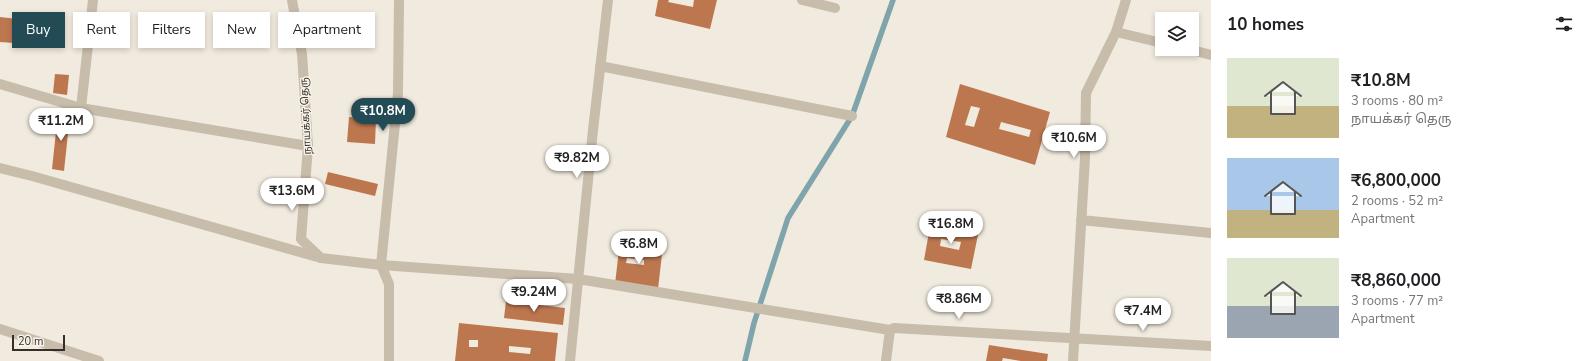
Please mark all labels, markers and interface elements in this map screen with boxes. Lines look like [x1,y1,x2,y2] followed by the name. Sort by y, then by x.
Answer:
[12,12,65,48] chip: Buy
[73,12,130,48] chip: Rent
[138,12,205,48] chip: Filters
[213,12,270,48] chip: New
[278,12,375,48] chip: Apartment
[1155,12,1199,56] map controls
[1155,12,1199,56] button: layers
[1227,13,1304,36] text: 10 homes
[1553,13,1575,35] icon: filters
[1351,69,1411,92] text: ₹10.8M
[1259,74,1307,122] icon: home
[297,77,315,155] street label: நாயக்கர் தெரு
[1351,92,1443,110] text: 3 rooms · 80 m²
[350,98,416,132] pin: ₹10.8M
[360,102,406,120] text: ₹10.8M
[28,108,94,142] pin: ₹11.2M
[1351,110,1451,128] text: நாயக்கர் தெரு
[38,112,84,130] text: ₹11.2M
[1041,125,1107,159] pin: ₹10.6M
[1051,129,1097,147] text: ₹10.6M
[544,145,610,179] pin: ₹9.82M
[554,149,600,167] text: ₹9.82M
[1351,169,1441,192] text: ₹6,800,000
[1259,174,1307,222] icon: home
[259,178,325,212] pin: ₹13.6M
[269,182,315,200] text: ₹13.6M
[1351,192,1443,210] text: 2 rooms · 52 m²
[1351,210,1414,228] text: Apartment
[918,211,984,245] pin: ₹16.8M
[928,215,974,233] text: ₹16.8M
[611,231,667,265] pin: ₹6.8M
[620,235,658,253] text: ₹6.8M
[1351,269,1441,292] text: ₹8,860,000
[1259,274,1307,322] icon: home
[501,279,567,313] pin: ₹9.24M
[511,283,557,301] text: ₹9.24M
[926,286,992,320] pin: ₹8.86M
[936,290,982,308] text: ₹8.86M
[1351,292,1443,310] text: 3 rooms · 77 m²
[1115,298,1171,332] pin: ₹7.4M
[1124,302,1162,320] text: ₹7.4M
[1351,310,1414,328] text: Apartment
[12,333,65,352] scale bar
[18,334,43,349] text: 20 m

